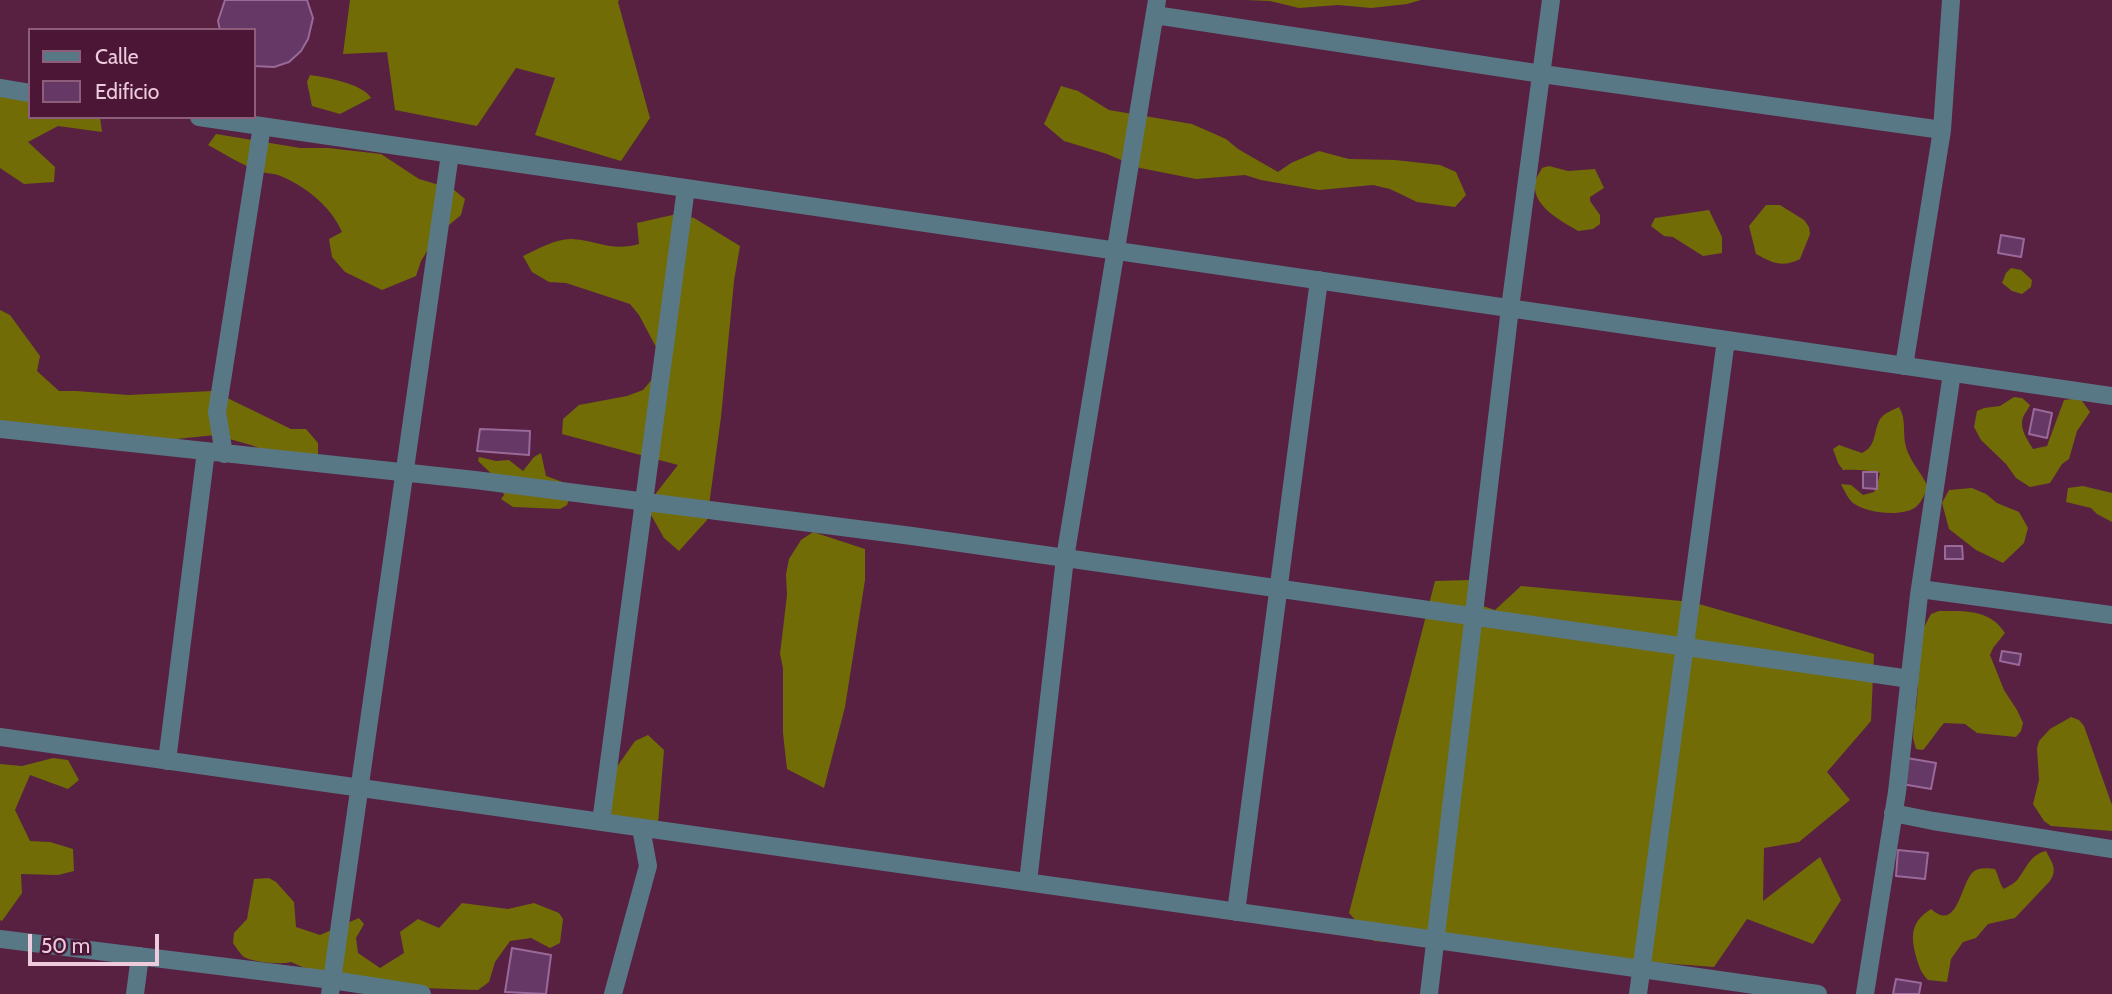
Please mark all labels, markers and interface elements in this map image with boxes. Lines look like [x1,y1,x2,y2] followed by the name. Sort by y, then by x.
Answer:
[28,28,256,119] legend
[95,44,139,69] text: Calle
[95,79,159,104] text: Edificio
[32,920,163,964] scale bar
[41,933,90,958] text: 50 m

